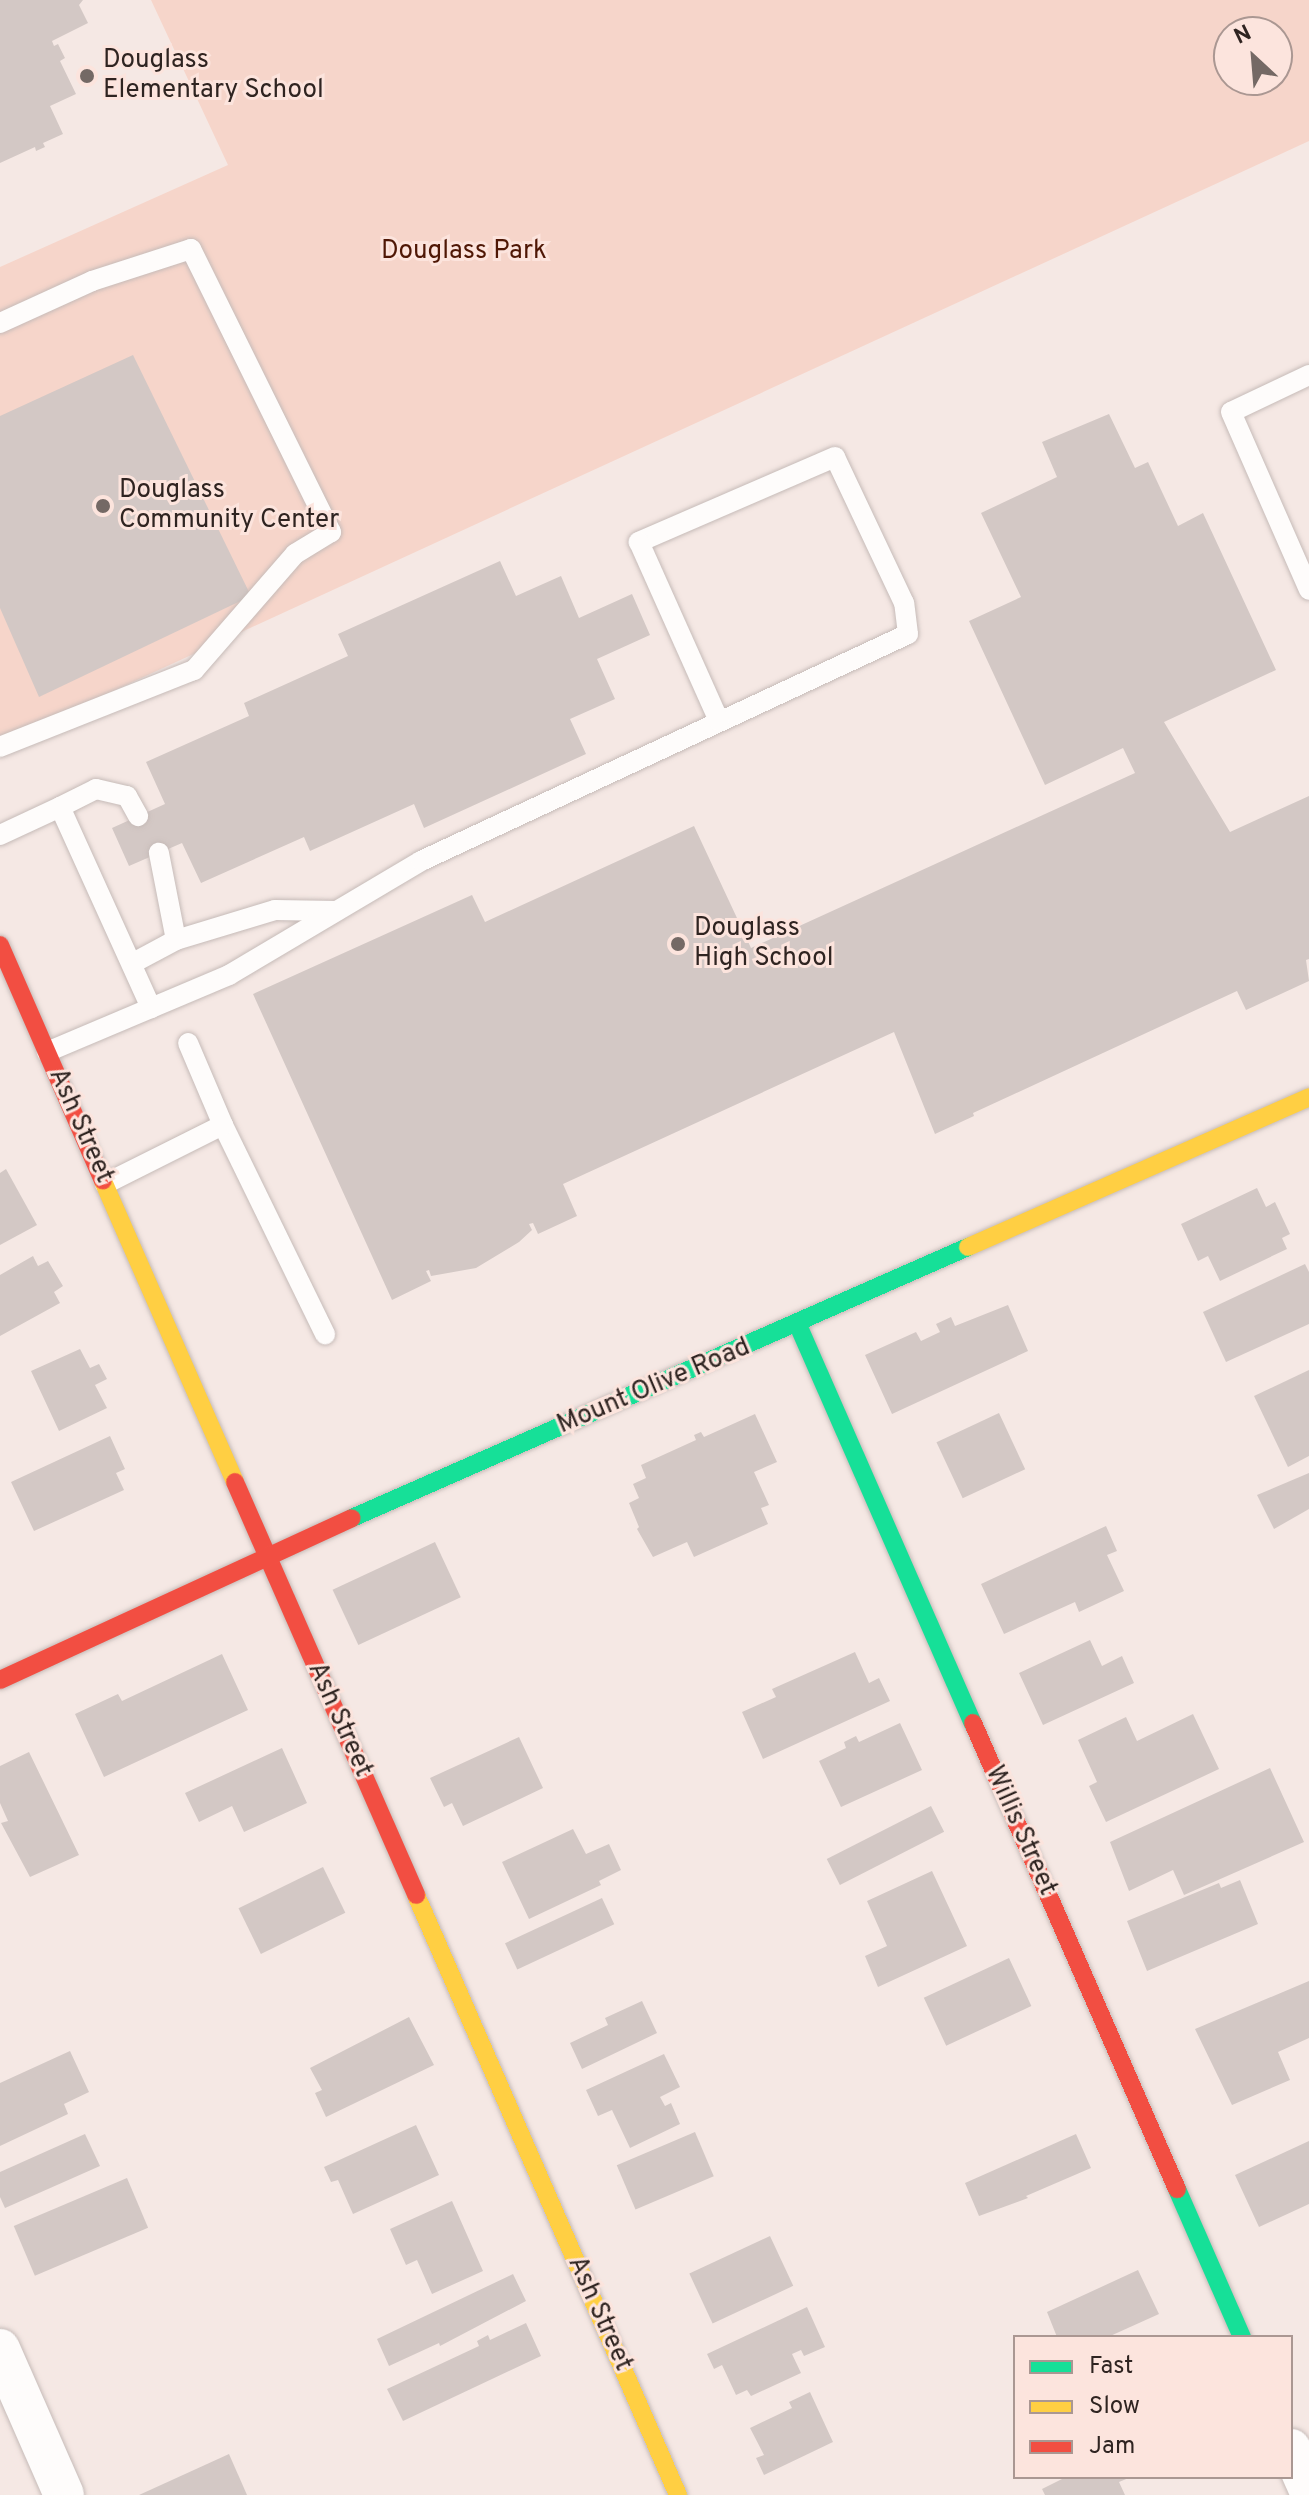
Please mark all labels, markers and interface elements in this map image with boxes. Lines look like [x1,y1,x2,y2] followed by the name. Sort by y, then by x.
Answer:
[1213,16,1293,96] north arrow
[1230,20,1256,51] text: N
[103,45,324,106] place label: Douglass Elementary School
[78,67,96,85] marker: Douglass Elementary School
[381,236,547,268] park label: Douglass Park
[119,475,339,536] place label: Douglass Community Center
[94,497,112,515] marker: Douglass Community Center
[694,913,834,974] place label: Douglass High School
[669,935,687,953] marker: Douglass High School
[41,1064,119,1188] street label: Ash Street
[553,1332,755,1442] street label: Mount Olive Road
[300,1658,378,1782] street label: Ash Street
[978,1761,1062,1901] street label: Willis Street
[560,2252,638,2376] street label: Ash Street
[1013,2335,1293,2479] legend
[1089,2352,1133,2382] text: Fast
[1089,2392,1140,2422] text: Slow
[1089,2432,1135,2462] text: Jam

